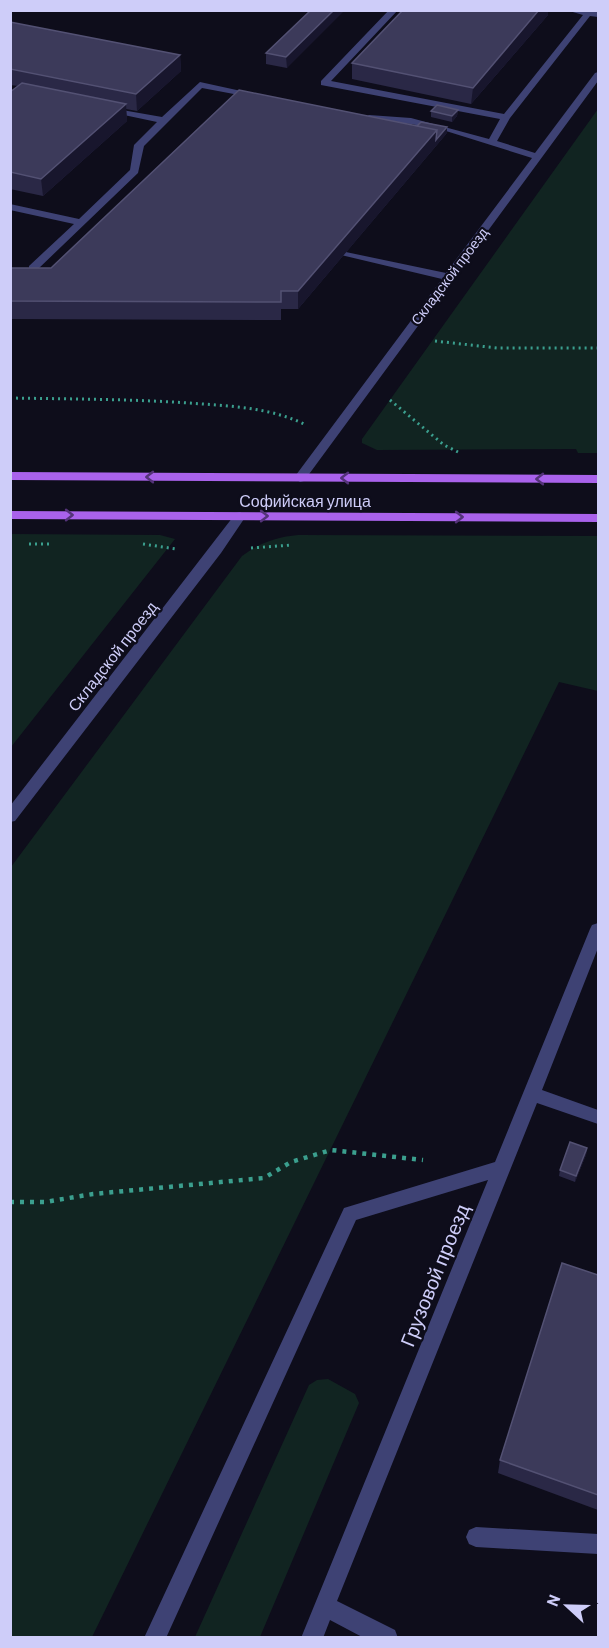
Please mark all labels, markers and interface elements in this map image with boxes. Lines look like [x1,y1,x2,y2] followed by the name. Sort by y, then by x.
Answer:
[407,224,491,328] street label: Складской проезд
[146,471,155,483] one-way arrow
[341,472,350,484] one-way arrow
[536,473,545,485] one-way arrow
[239,491,371,510] street label: Софийская улица
[64,509,73,521] one-way arrow
[259,510,268,522] one-way arrow
[454,511,463,523] one-way arrow
[63,597,161,715] street label: Складской проезд
[394,1200,474,1350] street label: Грузовой проезд
[537,1576,597,1636] north arrow
[542,1592,563,1609] text: N

